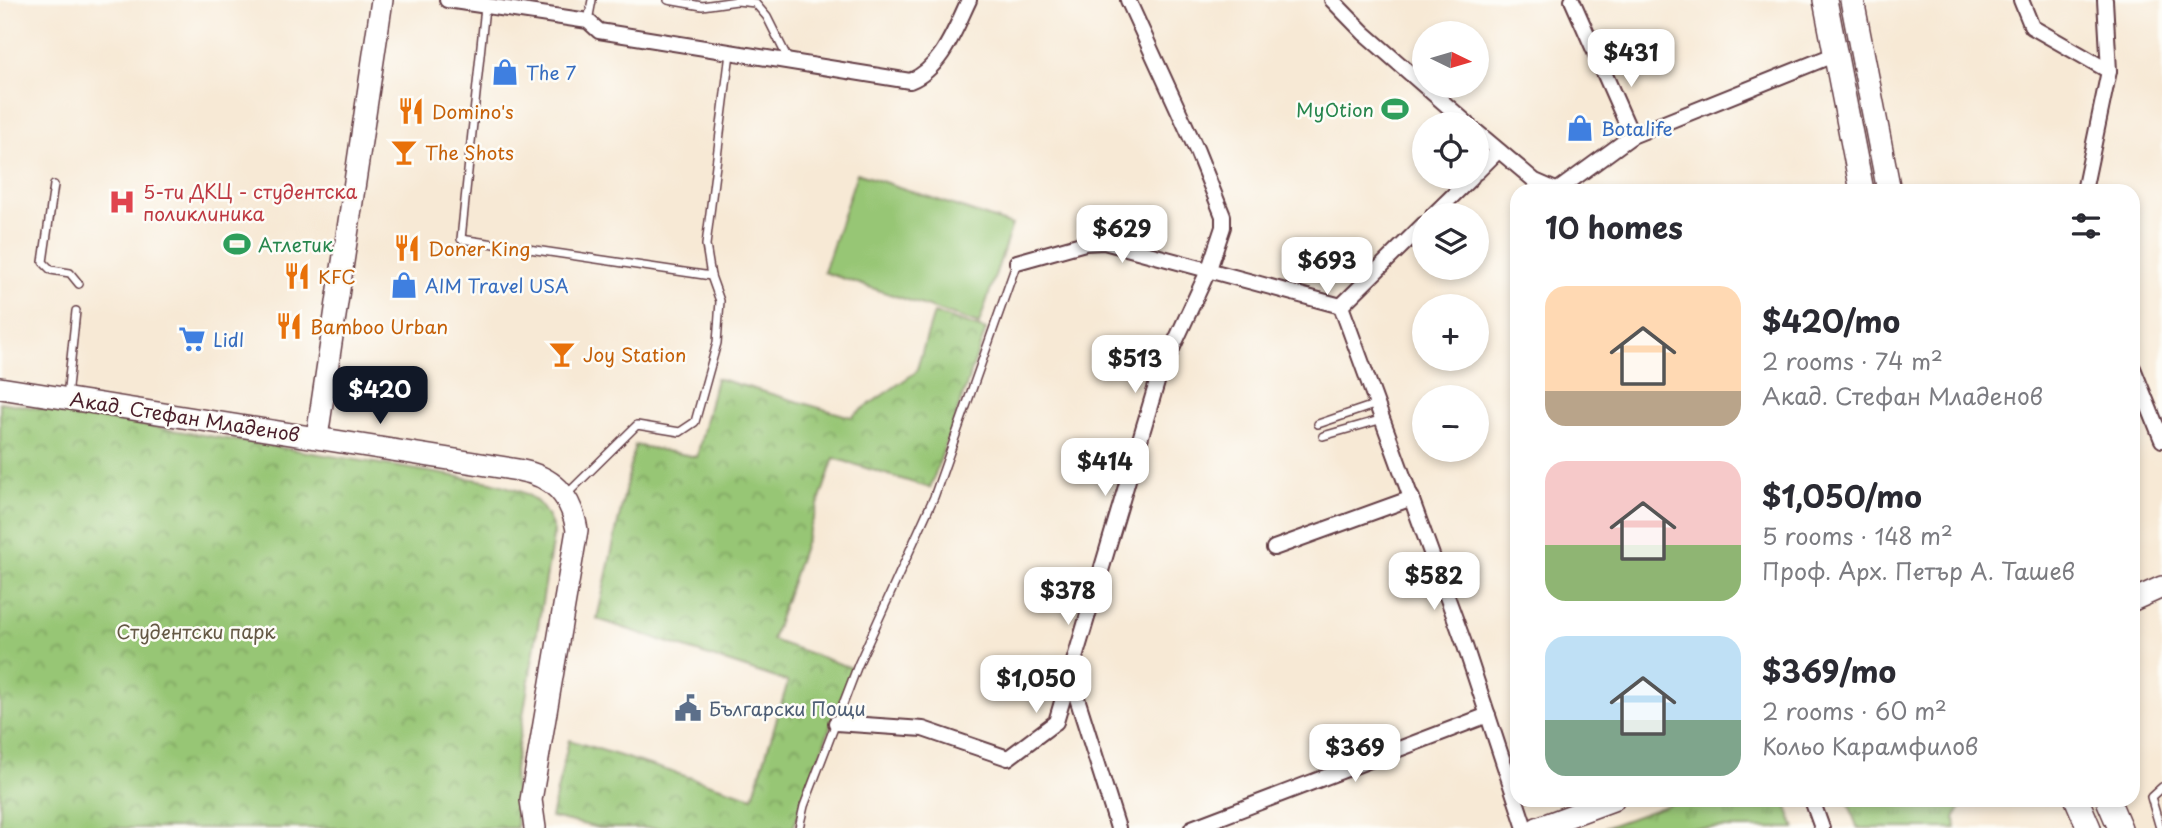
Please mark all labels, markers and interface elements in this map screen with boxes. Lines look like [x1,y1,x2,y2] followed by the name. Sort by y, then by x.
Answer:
[1412,21,1489,98] north arrow
[1412,21,1489,462] map controls
[1590,29,1672,89] pin: $431
[1604,34,1658,69] text: $431
[490,57,520,87] shop icon: The 7
[526,58,577,86] place label: The 7
[1380,94,1410,124] sports icon: MyOtion
[1296,95,1374,123] place label: MyOtion
[396,96,426,126] restaurant icon: Domino's
[432,97,514,125] place label: Domino's
[1412,112,1489,189] button: locate
[1565,113,1595,143] shop icon: Botalife
[1601,114,1673,142] place label: Botalife
[389,137,419,167] bar icon: The Shots
[425,138,514,166] place label: The Shots
[143,177,357,227] place label: 5-ти ДКЦ - студентска поликлиника
[107,187,137,217] hospital icon: 5-ти ДКЦ - студентска поликлиника
[1412,203,1489,280] button: layers
[1545,204,1683,249] text: 10 homes
[1081,205,1163,265] pin: $629
[2067,207,2105,245] icon: filters
[1092,210,1152,245] text: $629
[222,229,252,259] sports icon: Атлетик
[258,230,334,258] place label: Атлетик
[392,233,422,263] restaurant icon: Doner King
[428,234,530,262] place label: Doner King
[1286,238,1368,297] pin: $693
[1298,242,1356,277] text: $693
[282,261,312,291] restaurant icon: KFC
[318,262,356,290] place label: KFC
[389,270,419,300] shop icon: AIM Travel USA
[425,271,569,299] place label: AIM Travel USA
[1412,294,1489,371] button: +
[1762,298,1900,343] text: $420/mo
[274,311,304,341] restaurant icon: Bamboo Urban
[310,312,448,340] place label: Bamboo Urban
[1601,314,1685,398] icon: home
[177,324,207,354] supermarket icon: Lidl
[213,325,244,353] place label: Lidl
[1094,336,1176,395] pin: $513
[547,339,577,369] bar icon: Joy Station
[583,340,686,368] place label: Joy Station
[1108,340,1162,375] text: $513
[1762,343,1943,378] text: 2 rooms · 74 m²
[339,366,421,426] pin: $420
[349,371,411,406] text: $420
[1762,378,2043,413] text: Акад. Стефан Младенов
[68,384,302,448] street label: Акад. Стефан Младенов
[1412,385,1489,462] button: −
[1064,438,1146,498] pin: $414
[1077,443,1133,478] text: $414
[1762,473,1922,518] text: $1,050/mo
[1601,489,1685,573] icon: home
[1762,518,1953,553] text: 5 rooms · 148 m²
[1393,552,1475,612] pin: $582
[1762,553,2075,588] text: Проф. Арх. Петър А. Ташев
[1405,557,1463,592] text: $582
[1027,568,1109,627] pin: $378
[1040,572,1096,607] text: $378
[116,617,276,645] park label: Студентски парк
[1762,648,1896,693] text: $369/mo
[979,656,1093,715] pin: $1,050
[996,660,1076,695] text: $1,050
[1601,664,1685,748] icon: home
[673,693,703,723] public building icon: Български Пощи
[1762,693,1947,728] text: 2 rooms · 60 m²
[709,694,866,722] place label: Български Пощи
[1314,724,1396,784] pin: $369
[1762,728,1978,763] text: Кольо Карамфилов
[1325,729,1385,764] text: $369

